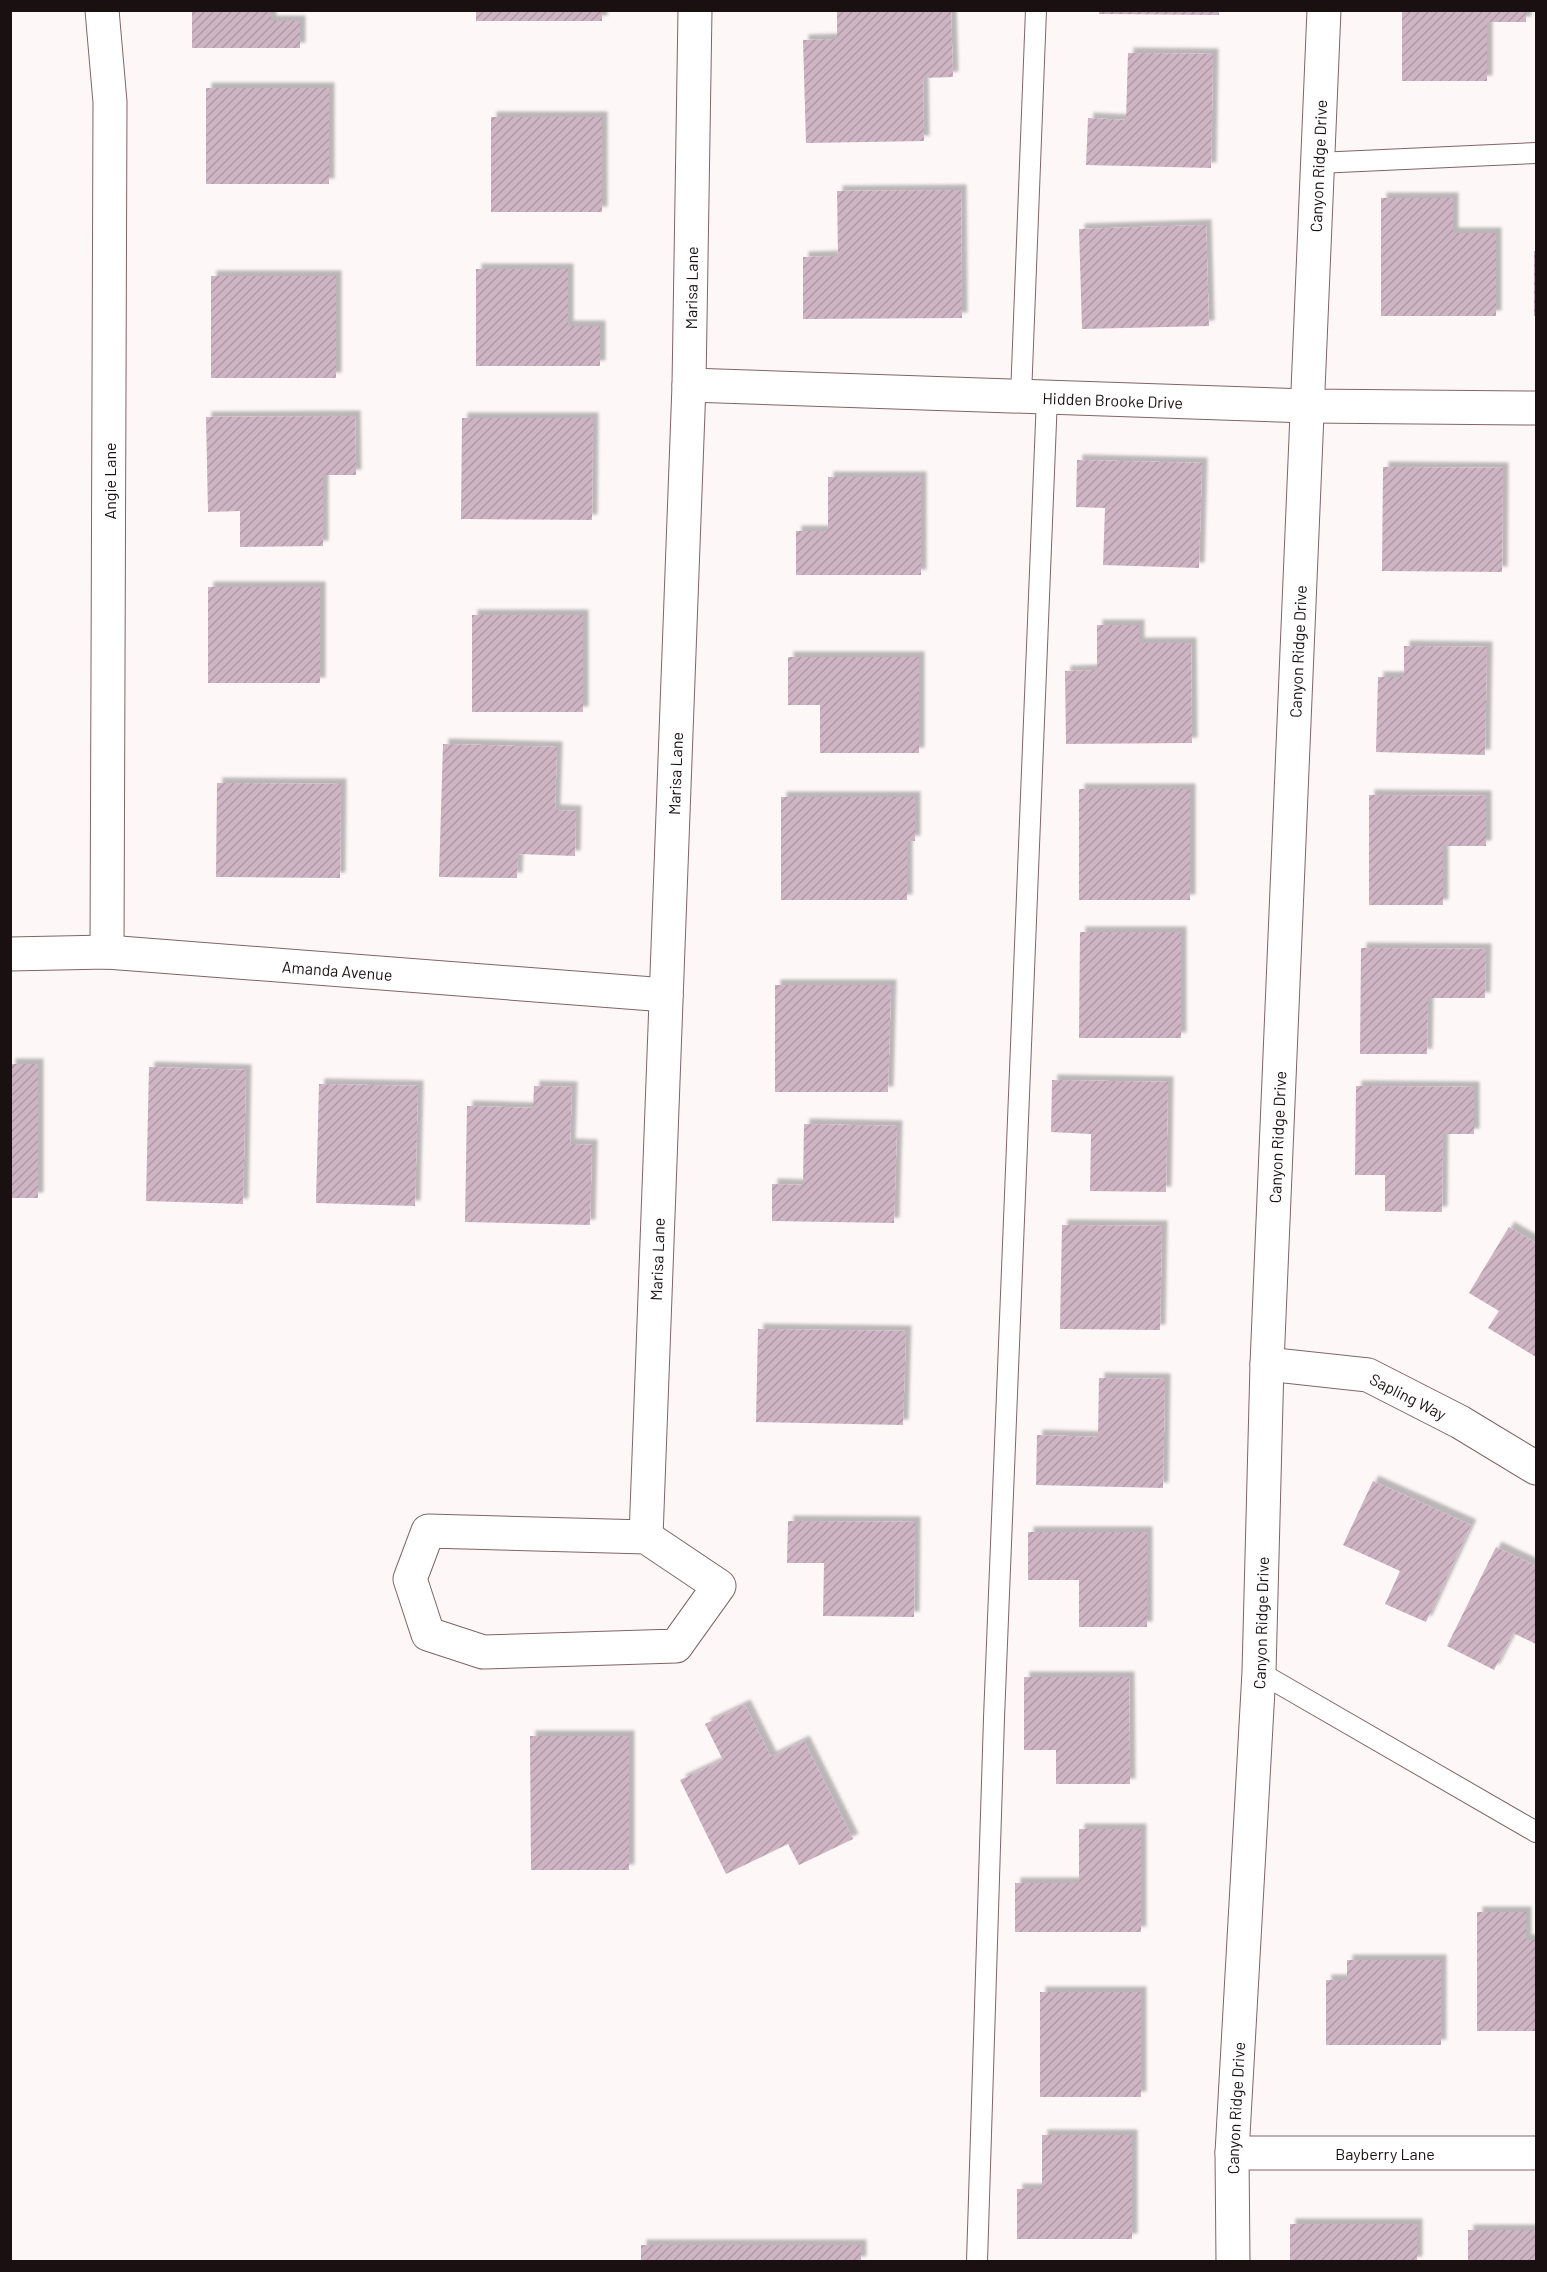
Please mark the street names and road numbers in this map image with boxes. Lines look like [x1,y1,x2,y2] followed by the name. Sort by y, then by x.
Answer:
[1305,99,1330,233] street label: Canyon Ridge Drive
[680,246,701,329] street label: Marisa Lane
[1042,387,1183,411] street label: Hidden Brooke Drive
[100,442,119,520] street label: Angie Lane
[1285,585,1309,718] street label: Canyon Ridge Drive
[663,732,686,815] street label: Marisa Lane
[281,956,393,983] street label: Amanda Avenue
[1264,1070,1289,1204] street label: Canyon Ridge Drive
[645,1217,667,1301] street label: Marisa Lane
[1367,1368,1450,1423] street label: Sapling Way
[1249,1556,1271,1690] street label: Canyon Ridge Drive
[1222,2041,1248,2174] street label: Canyon Ridge Drive
[1335,2144,1435,2163] street label: Bayberry Lane

